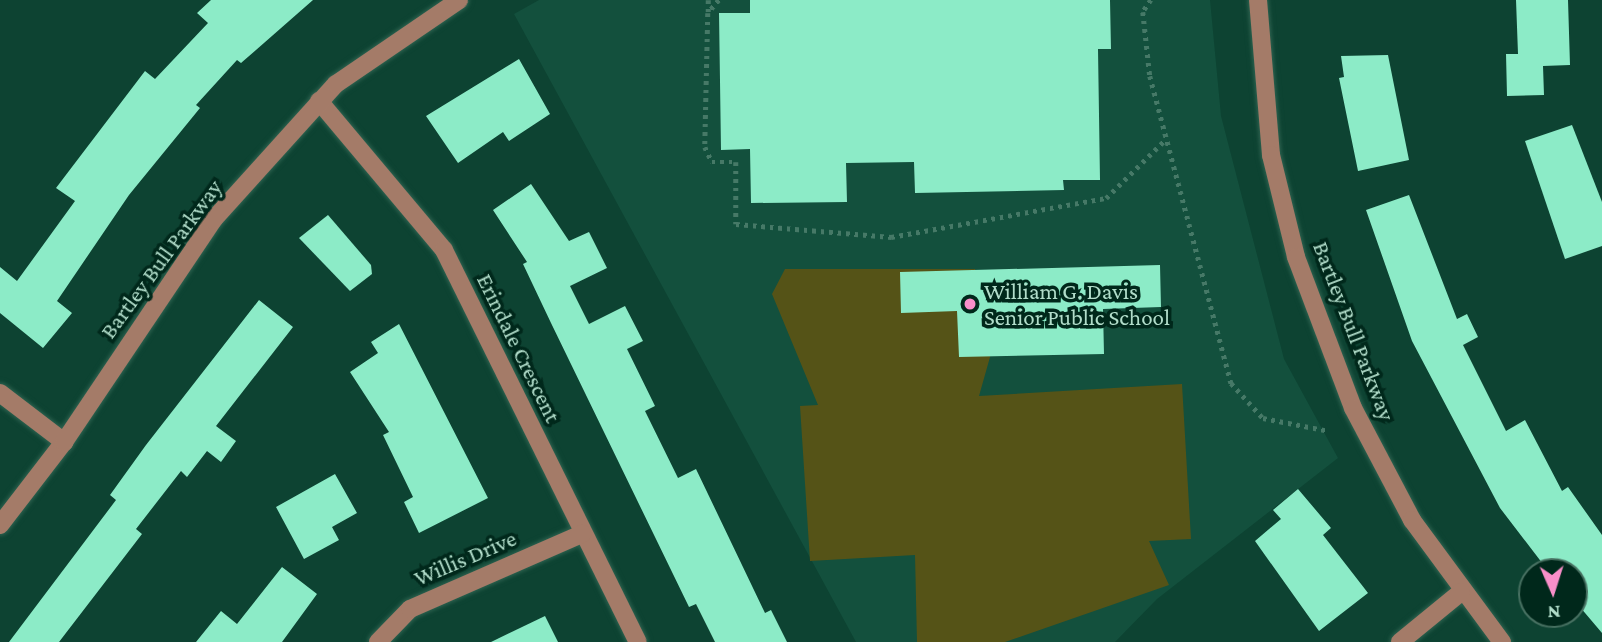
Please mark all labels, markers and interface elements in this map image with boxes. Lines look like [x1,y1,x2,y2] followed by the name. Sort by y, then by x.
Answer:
[94,174,228,344] street label: Bartley Bull Parkway
[1307,238,1401,424] street label: Bartley Bull Parkway
[471,269,567,427] street label: Erindale Crescent
[984,277,1170,331] place label: William G. Davis Senior Public School
[962,296,978,312] marker: William G. Davis Senior Public School
[410,524,520,592] street label: Willis Drive
[1518,558,1588,628] north arrow
[1547,602,1561,623] text: N

